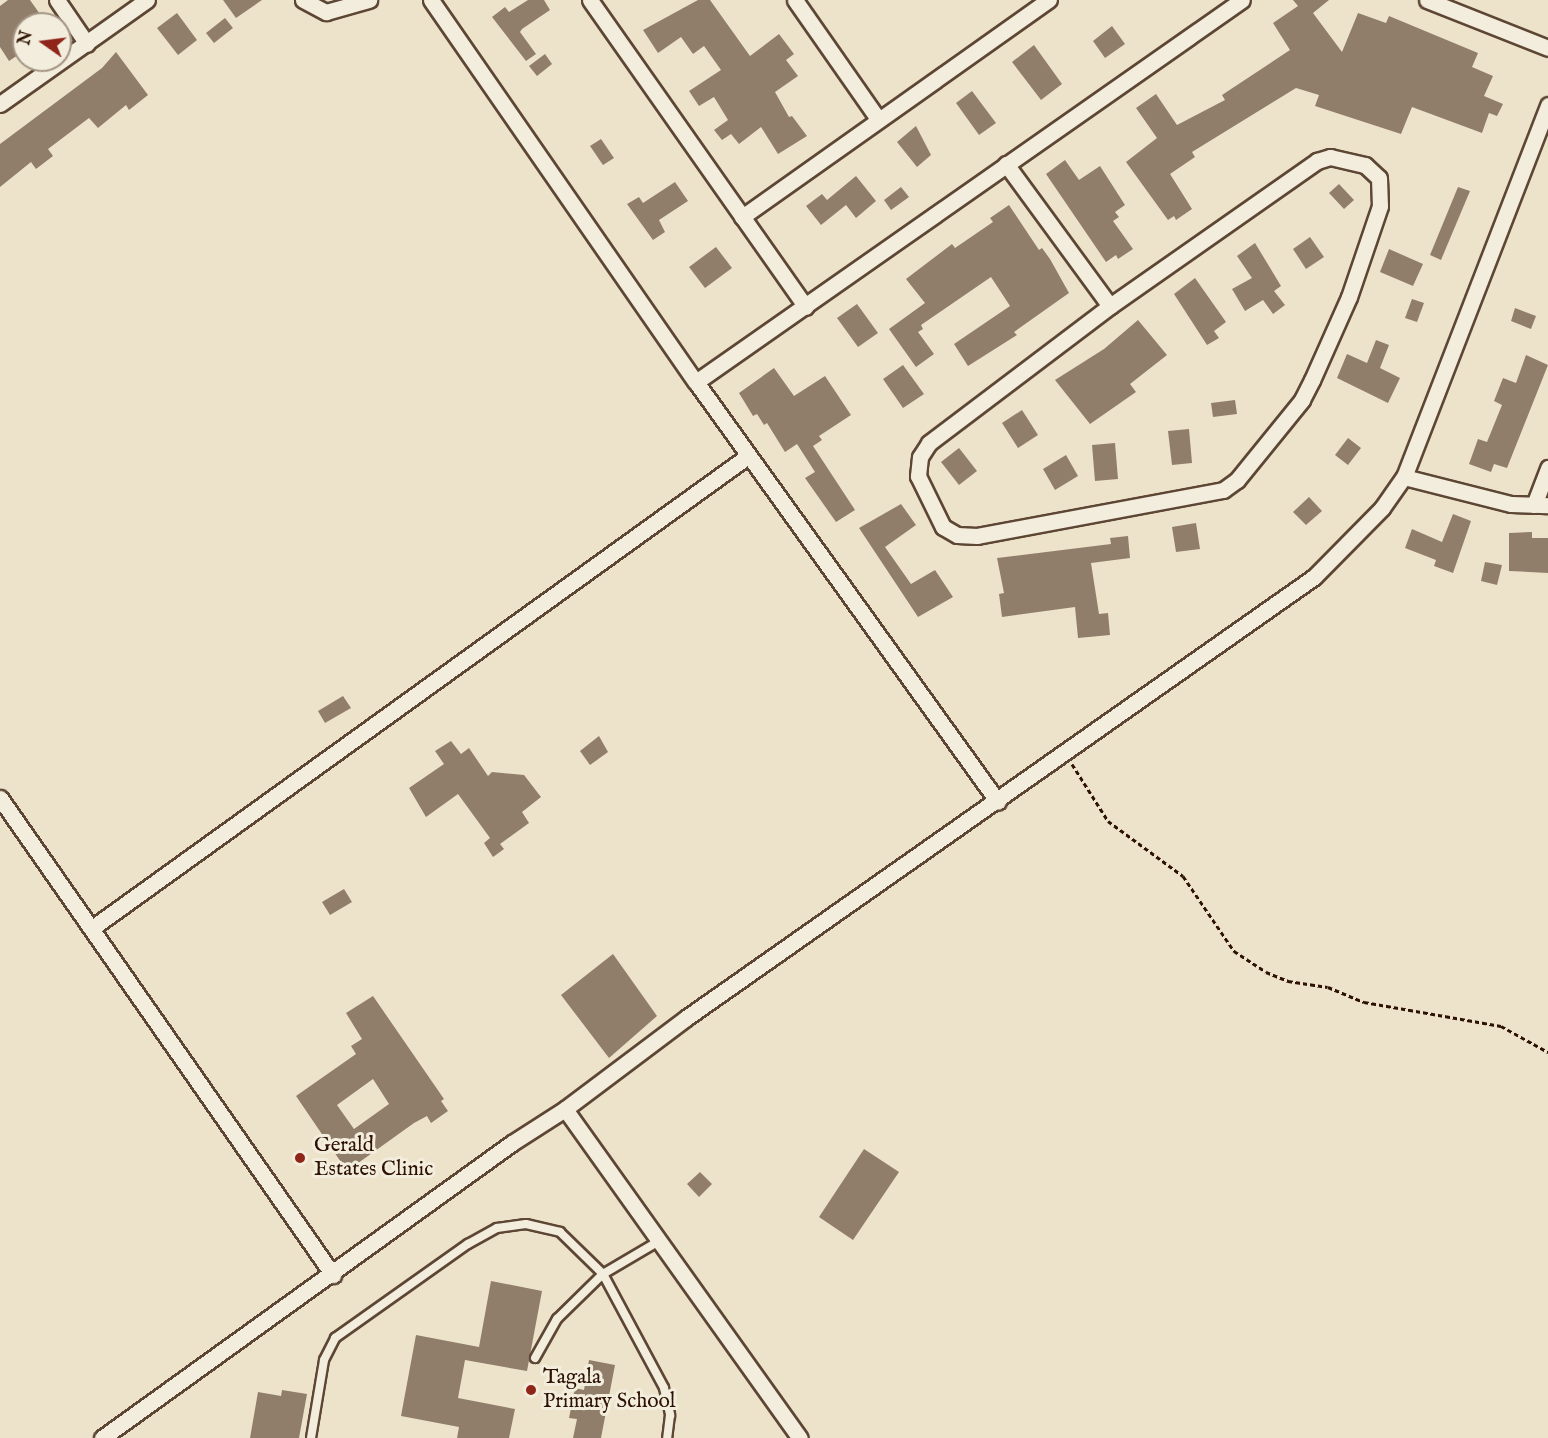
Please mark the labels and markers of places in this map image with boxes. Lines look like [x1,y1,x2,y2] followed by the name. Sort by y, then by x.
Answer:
[314,1133,433,1183] place label: Gerald Estates Clinic
[291,1149,309,1167] marker: Gerald Estates Clinic
[543,1365,676,1415] place label: Tagala Primary School
[524,1383,538,1397] marker: Tagala Primary School

